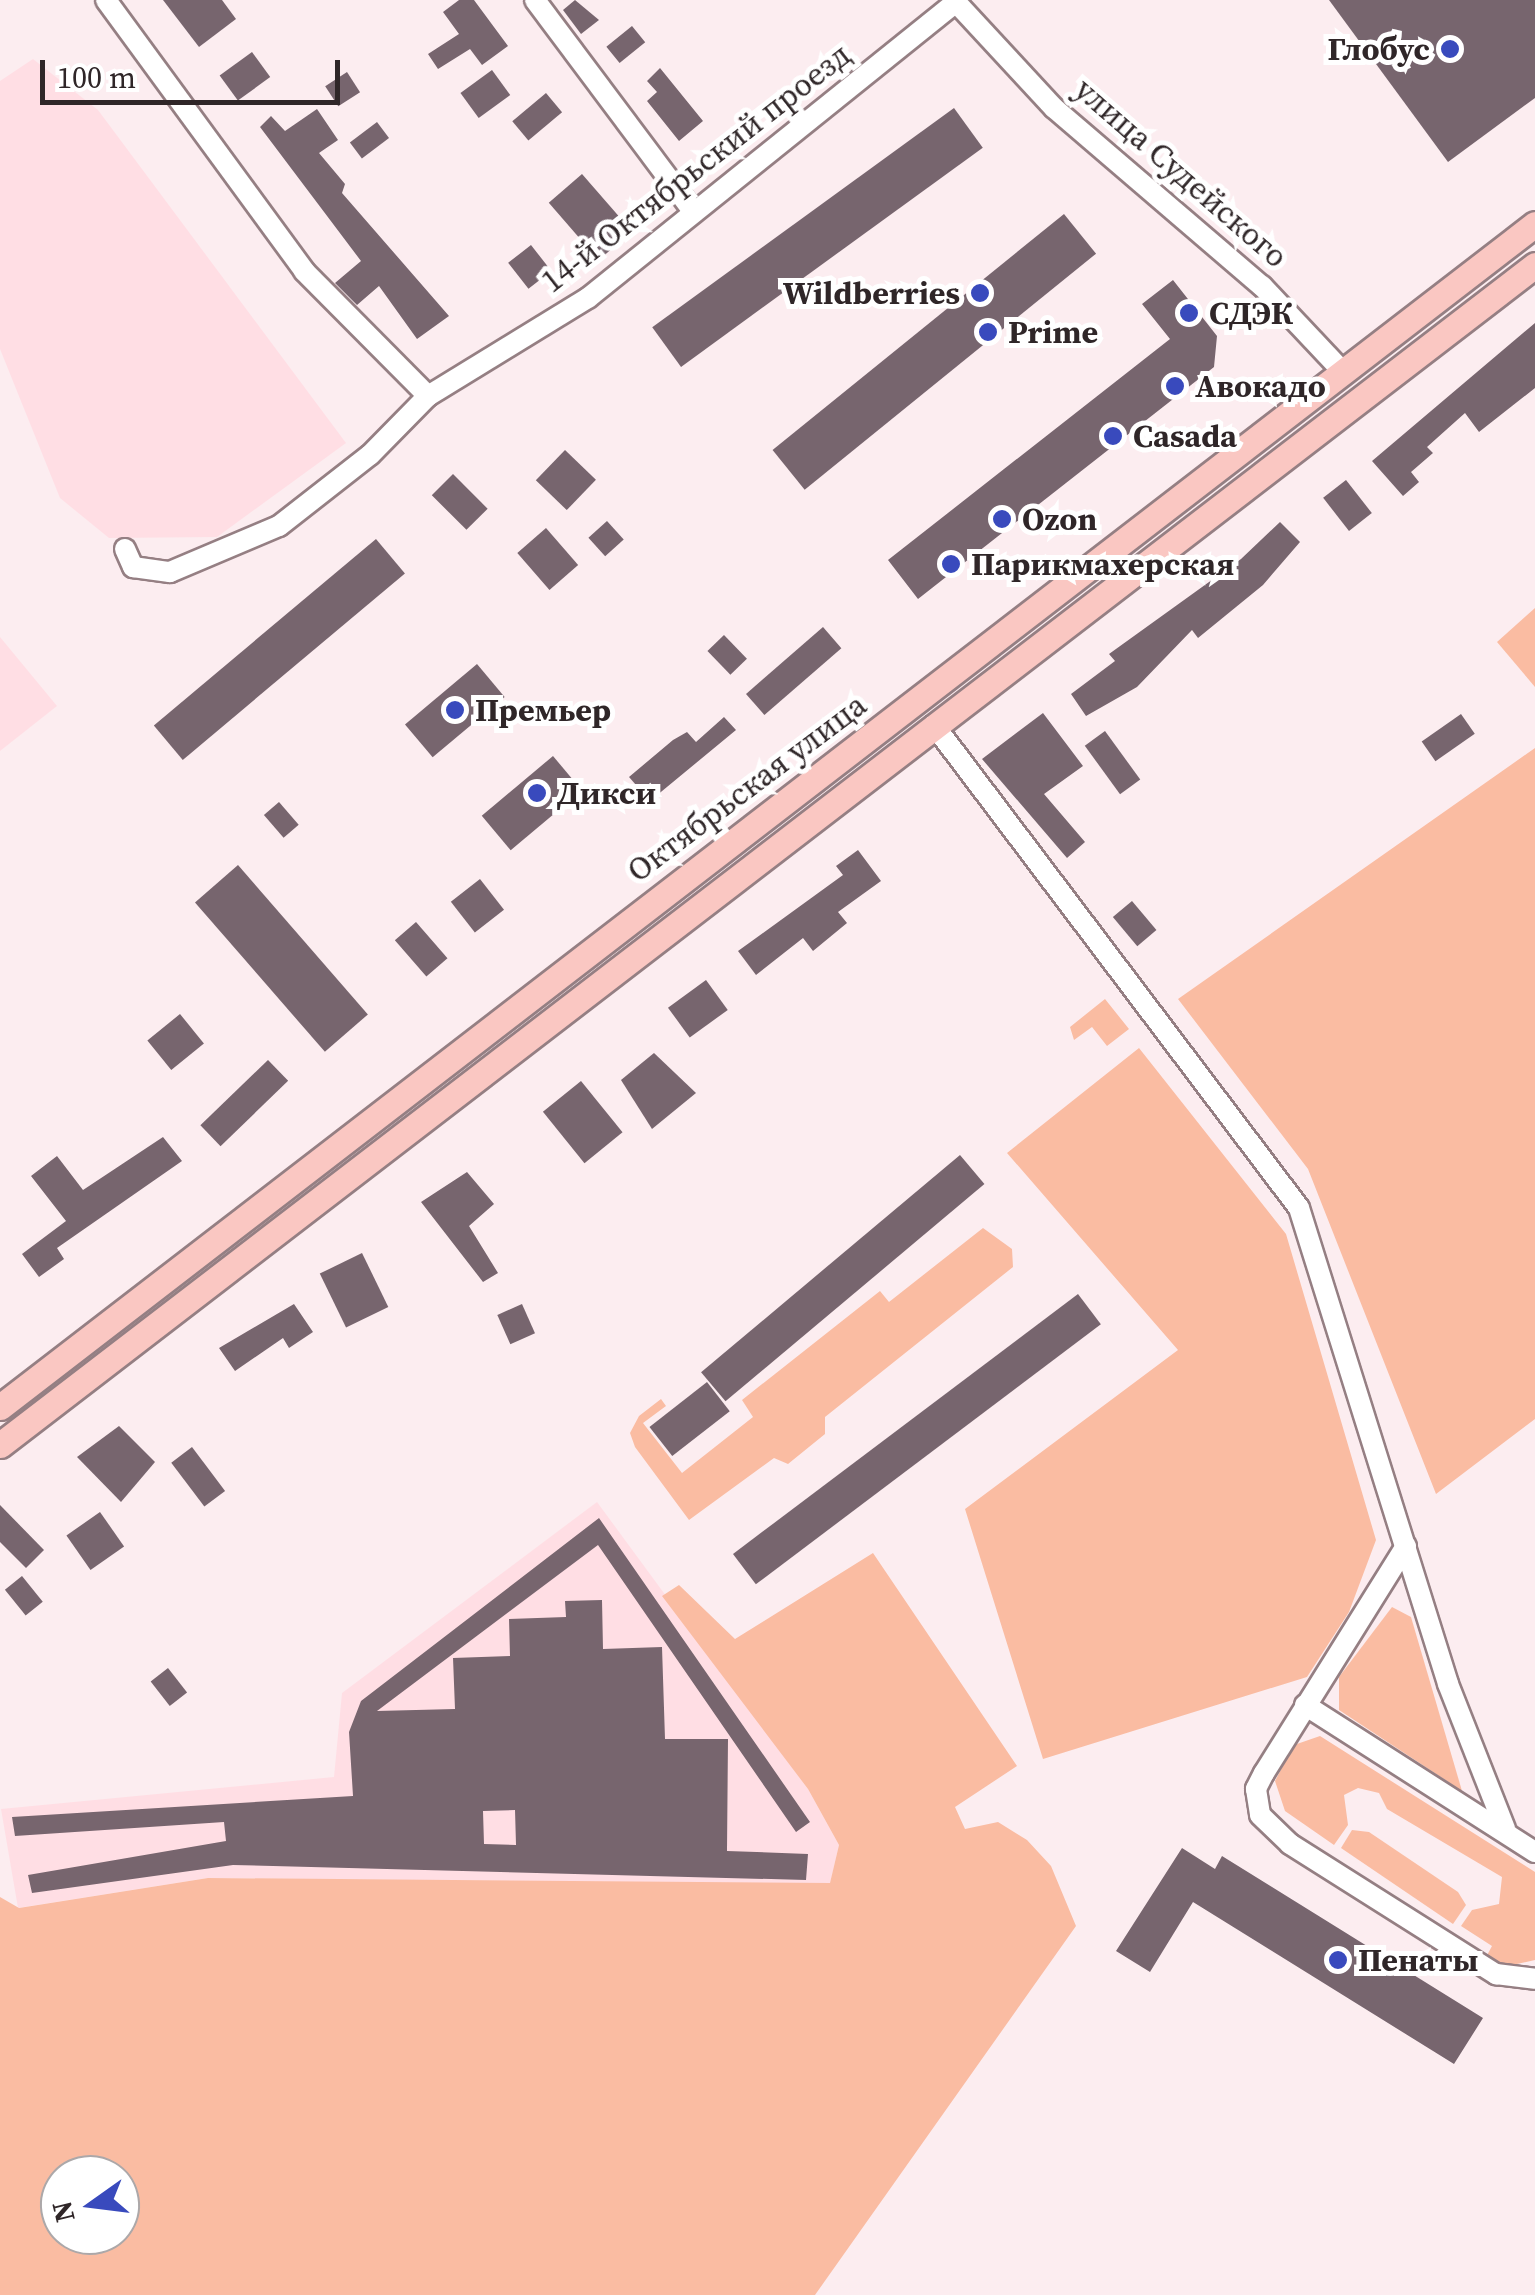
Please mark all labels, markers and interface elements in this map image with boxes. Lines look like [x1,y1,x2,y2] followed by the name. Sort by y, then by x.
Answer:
[1327,30,1430,68] place label: Глобус
[534,35,858,301] street label: 14-й Октябрьский проезд
[1439,38,1461,60] marker: Глобус
[45,40,345,102] scale bar
[57,57,136,98] text: 100 m
[1067,70,1295,276] street label: улица Судейского
[783,274,960,312] place label: Wildberries
[969,282,991,304] marker: Wildberries
[1209,294,1293,332] place label: СДЭК
[1178,302,1200,324] marker: СДЭК
[1008,313,1098,351] place label: Prime
[977,321,999,343] marker: Prime
[1195,367,1326,405] place label: Авокадо
[1164,375,1186,397] marker: Авокадо
[1133,417,1237,455] place label: Casada
[1102,425,1124,447] marker: Casada
[1022,500,1097,538] place label: Ozon
[991,508,1013,530] marker: Ozon
[971,545,1234,583] place label: Парикмахерская
[940,553,962,575] marker: Парикмахерская
[620,686,874,890] street label: Октябрьская улица
[475,691,611,729] place label: Премьер
[444,699,466,721] marker: Премьер
[557,774,656,812] place label: Дикси
[526,782,548,804] marker: Дикси
[1358,1941,1478,1979] place label: Пенаты
[1327,1949,1349,1971] marker: Пенаты
[40,2155,140,2255] north arrow
[42,2197,84,2226] text: N

